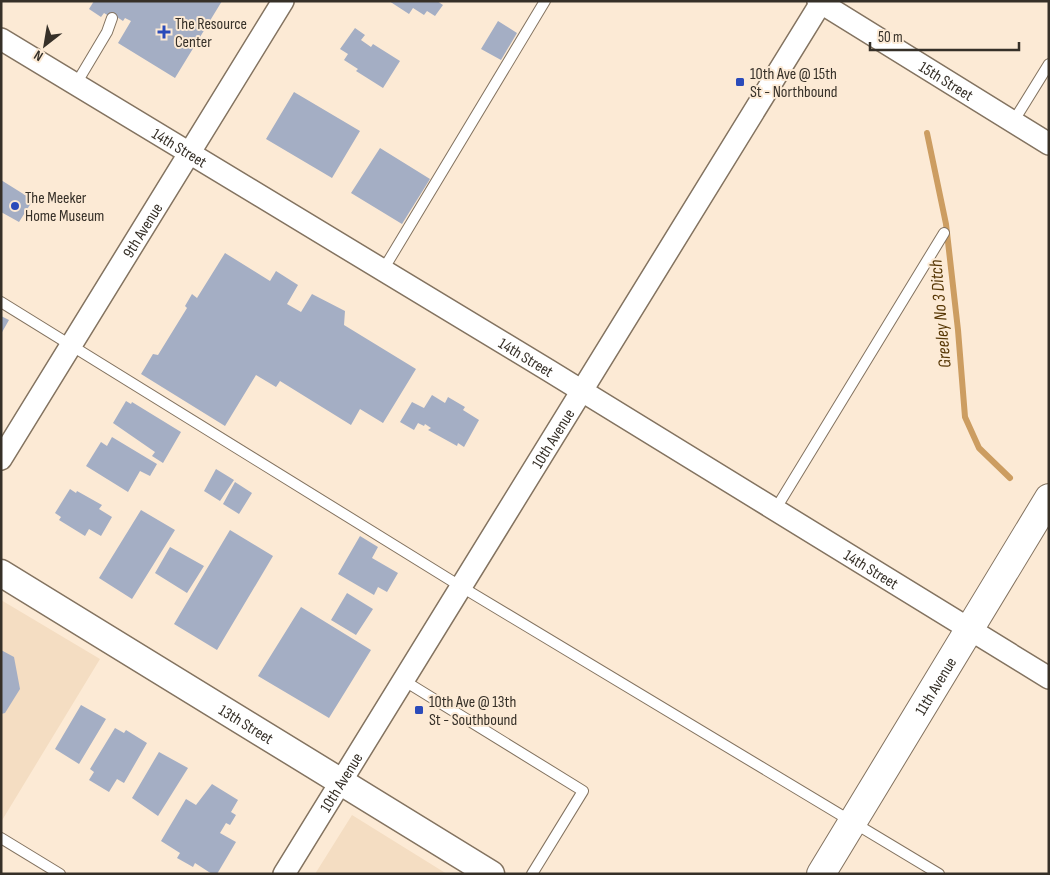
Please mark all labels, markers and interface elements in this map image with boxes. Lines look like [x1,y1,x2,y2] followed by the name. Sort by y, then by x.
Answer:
[175,15,247,52] place label: The Resource Center
[20,20,70,70] north arrow
[870,20,1019,52] scale bar
[157,25,171,39] marker: The Resource Center
[878,28,903,47] text: 50 m
[31,47,46,65] text: N
[915,58,976,106] street label: 15th Street
[750,65,838,102] place label: 10th Ave @ 15th St - Northbound
[734,76,746,88] marker: 10th Ave @ 15th St - Northbound
[148,125,210,172] street label: 14th Street
[25,189,104,226] place label: The Meeker Home Museum
[9,200,21,212] marker: The Meeker Home Museum
[119,200,167,262] street label: 9th Avenue
[925,258,956,369] water label: Greeley No 3 Ditch
[495,334,556,382] street label: 14th Street
[528,406,579,472] street label: 10th Avenue
[840,546,901,594] street label: 14th Street
[911,654,961,719] street label: 11th Avenue
[429,693,517,730] place label: 10th Ave @ 13th St - Southbound
[215,701,276,749] street label: 13th Street
[413,704,425,716] marker: 10th Ave @ 13th St - Southbound
[316,750,367,816] street label: 10th Avenue

